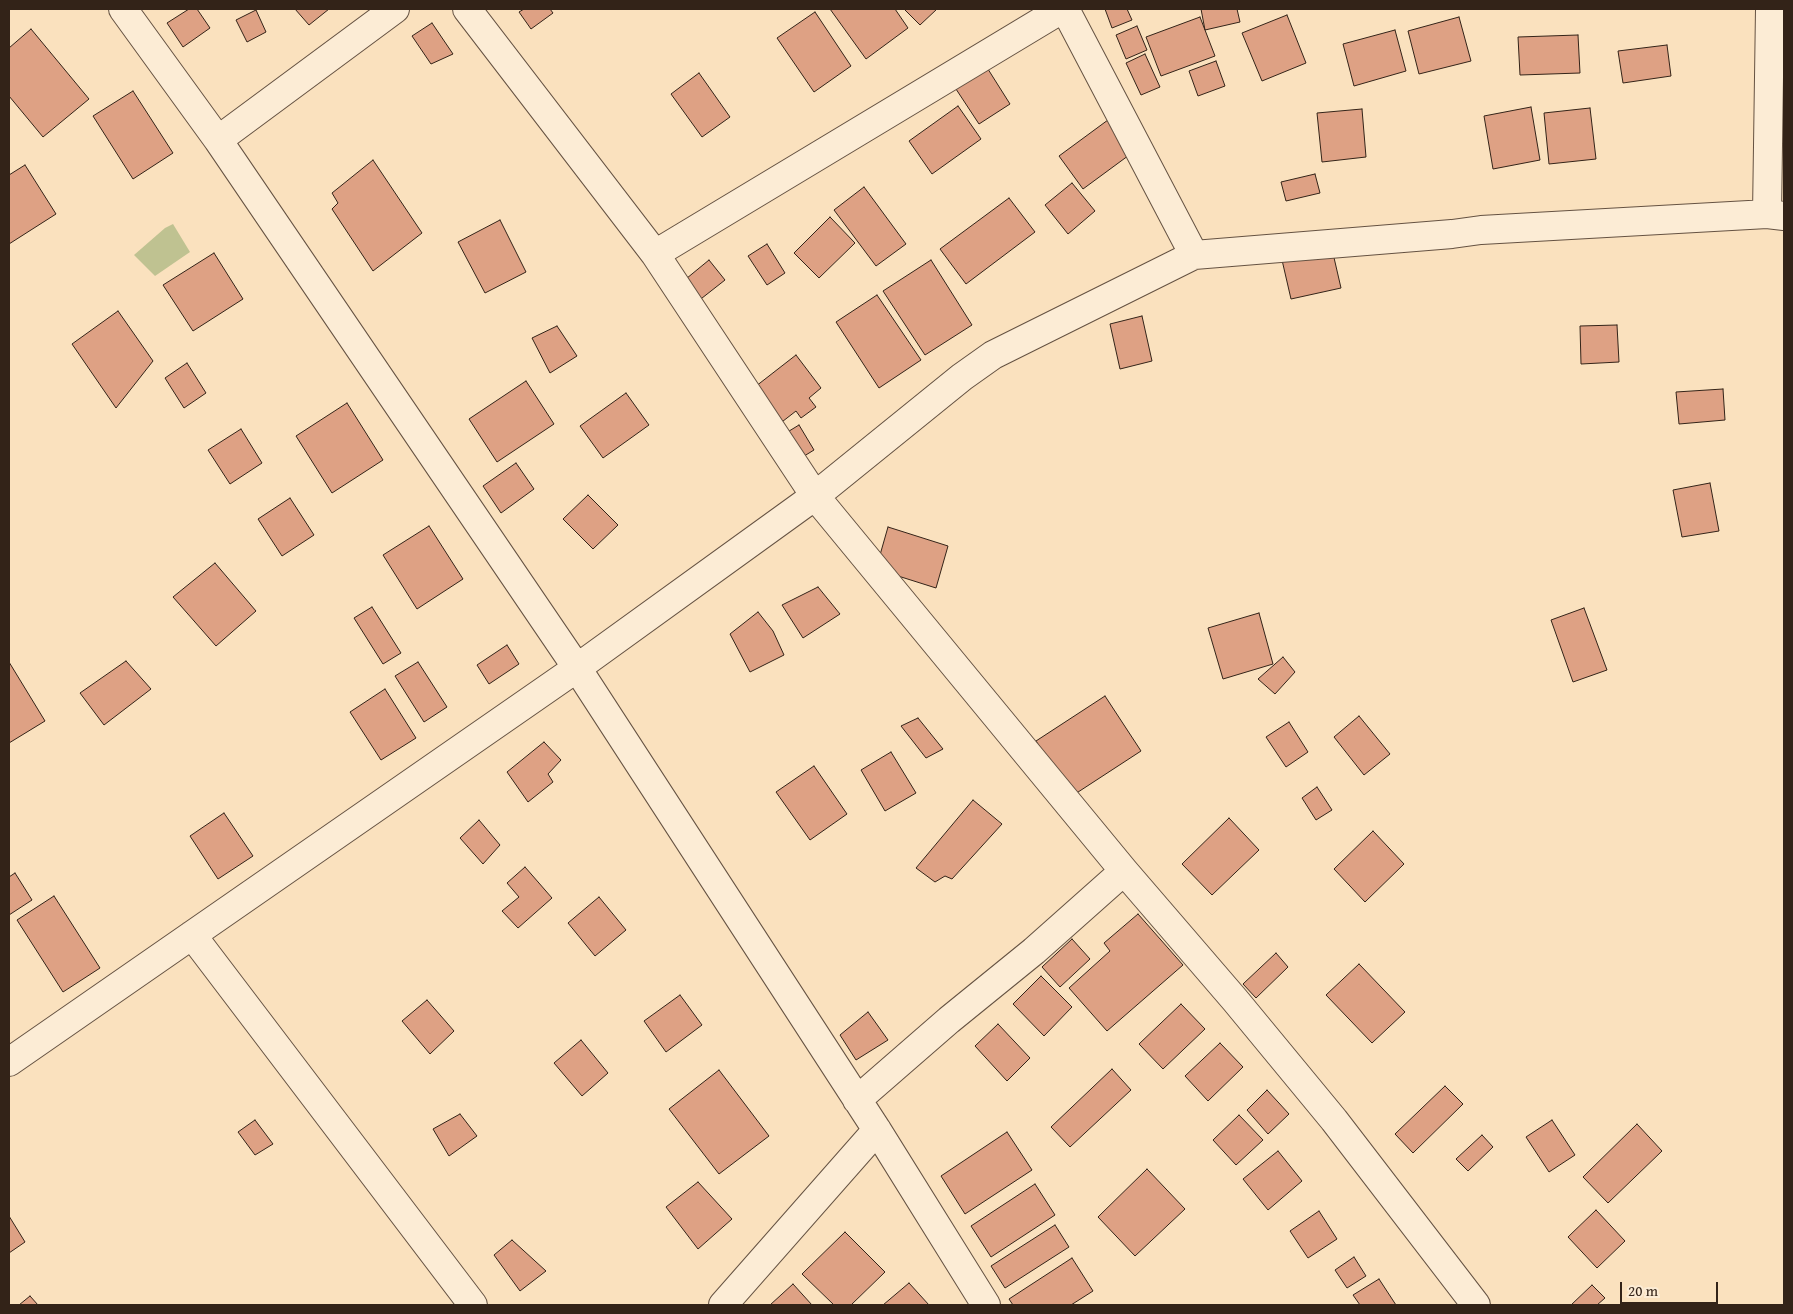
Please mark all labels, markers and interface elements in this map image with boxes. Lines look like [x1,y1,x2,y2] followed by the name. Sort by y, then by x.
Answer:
[1623,1272,1720,1304] scale bar
[1628,1280,1658,1301] text: 20 m

